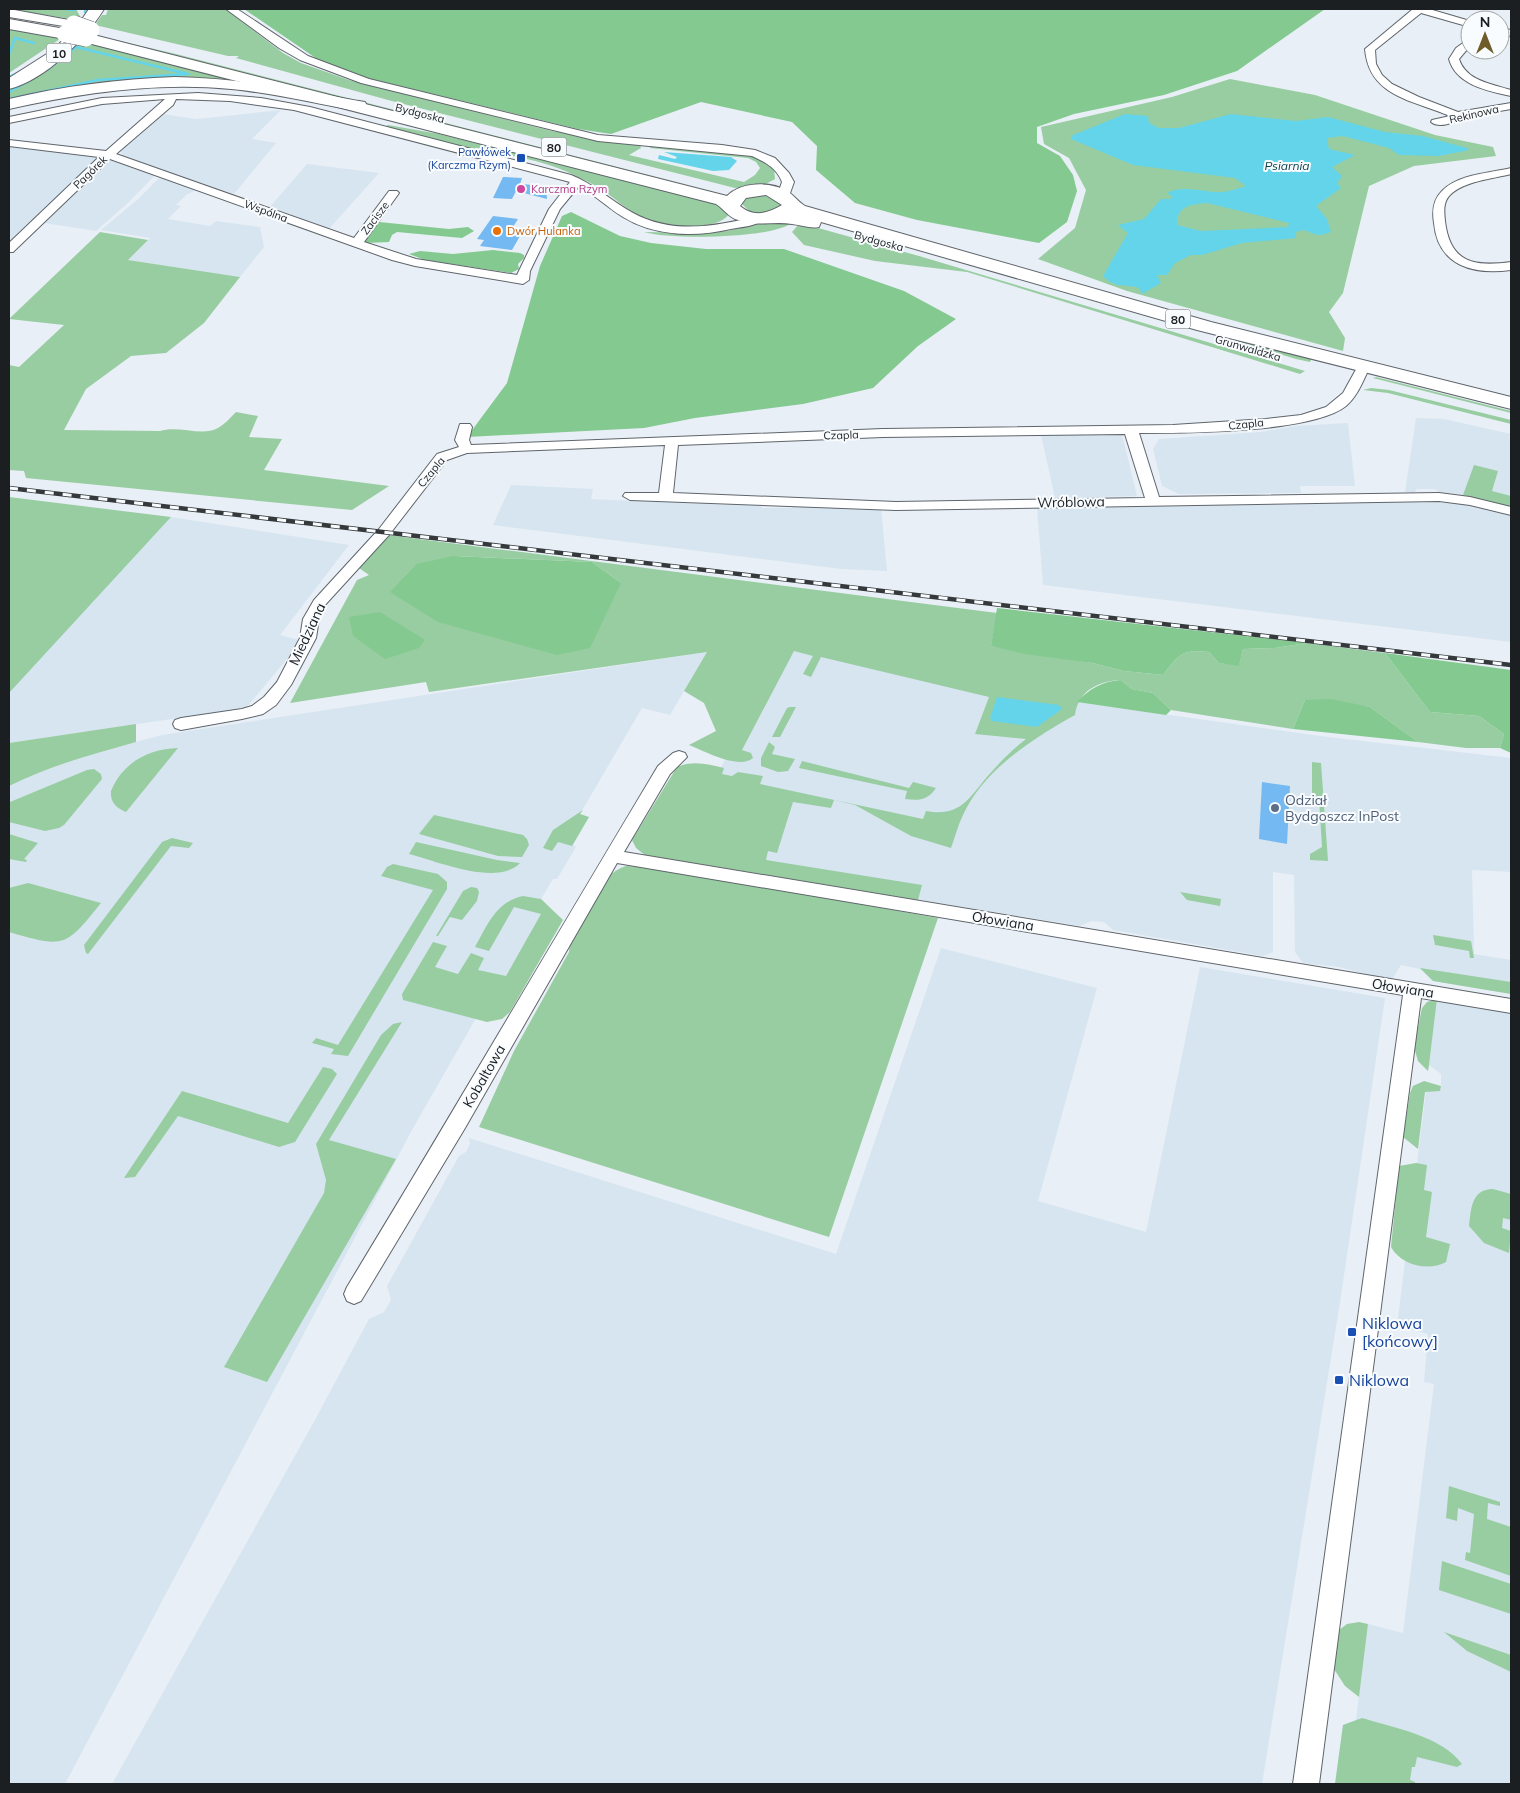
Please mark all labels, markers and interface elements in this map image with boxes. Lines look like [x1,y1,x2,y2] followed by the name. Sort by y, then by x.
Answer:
[1460,10,1510,60] north arrow
[1480,13,1490,31] text: N
[46,44,72,62] road number: 10
[394,100,446,126] street label: Bydgoska
[1448,102,1500,126] street label: Rekinowa
[542,138,566,156] road number: 80
[428,145,511,172] place label: Pawłówek (Karczma Rzym)
[70,152,110,192] street label: Pagórek
[515,152,527,164] marker: Pawłówek (Karczma Rzym)
[1264,158,1310,173] water label: Psiarnia
[531,182,608,196] place label: Karczma Rzym
[515,183,527,195] marker: Karczma Rzym
[242,197,290,225] street label: Wspólna
[358,199,392,237] street label: Zacisze
[507,224,581,238] place label: Dwór Hulanka
[491,225,503,237] marker: Dwór Hulanka
[853,228,905,254] street label: Bydgoska
[1166,310,1190,328] road number: 80
[1213,332,1283,364] street label: Grunwaldzka
[1228,415,1264,433] street label: Czapla
[823,427,859,443] street label: Czapla
[414,454,448,490] street label: Czapla
[1037,492,1105,512] street label: Wróblowa
[285,600,329,668] street label: Miedziana
[1285,791,1399,825] place label: Odział Bydgoszcz InPost
[1269,802,1281,814] marker: Odział Bydgoszcz InPost
[971,907,1035,935] street label: Ołowiana
[1371,974,1435,1002] street label: Ołowiana
[459,1041,509,1111] street label: Kobaltowa
[1362,1313,1438,1351] place label: Niklowa [końcowy]
[1346,1326,1358,1338] marker: Niklowa [końcowy]
[1349,1370,1409,1390] place label: Niklowa
[1333,1374,1345,1386] marker: Niklowa

